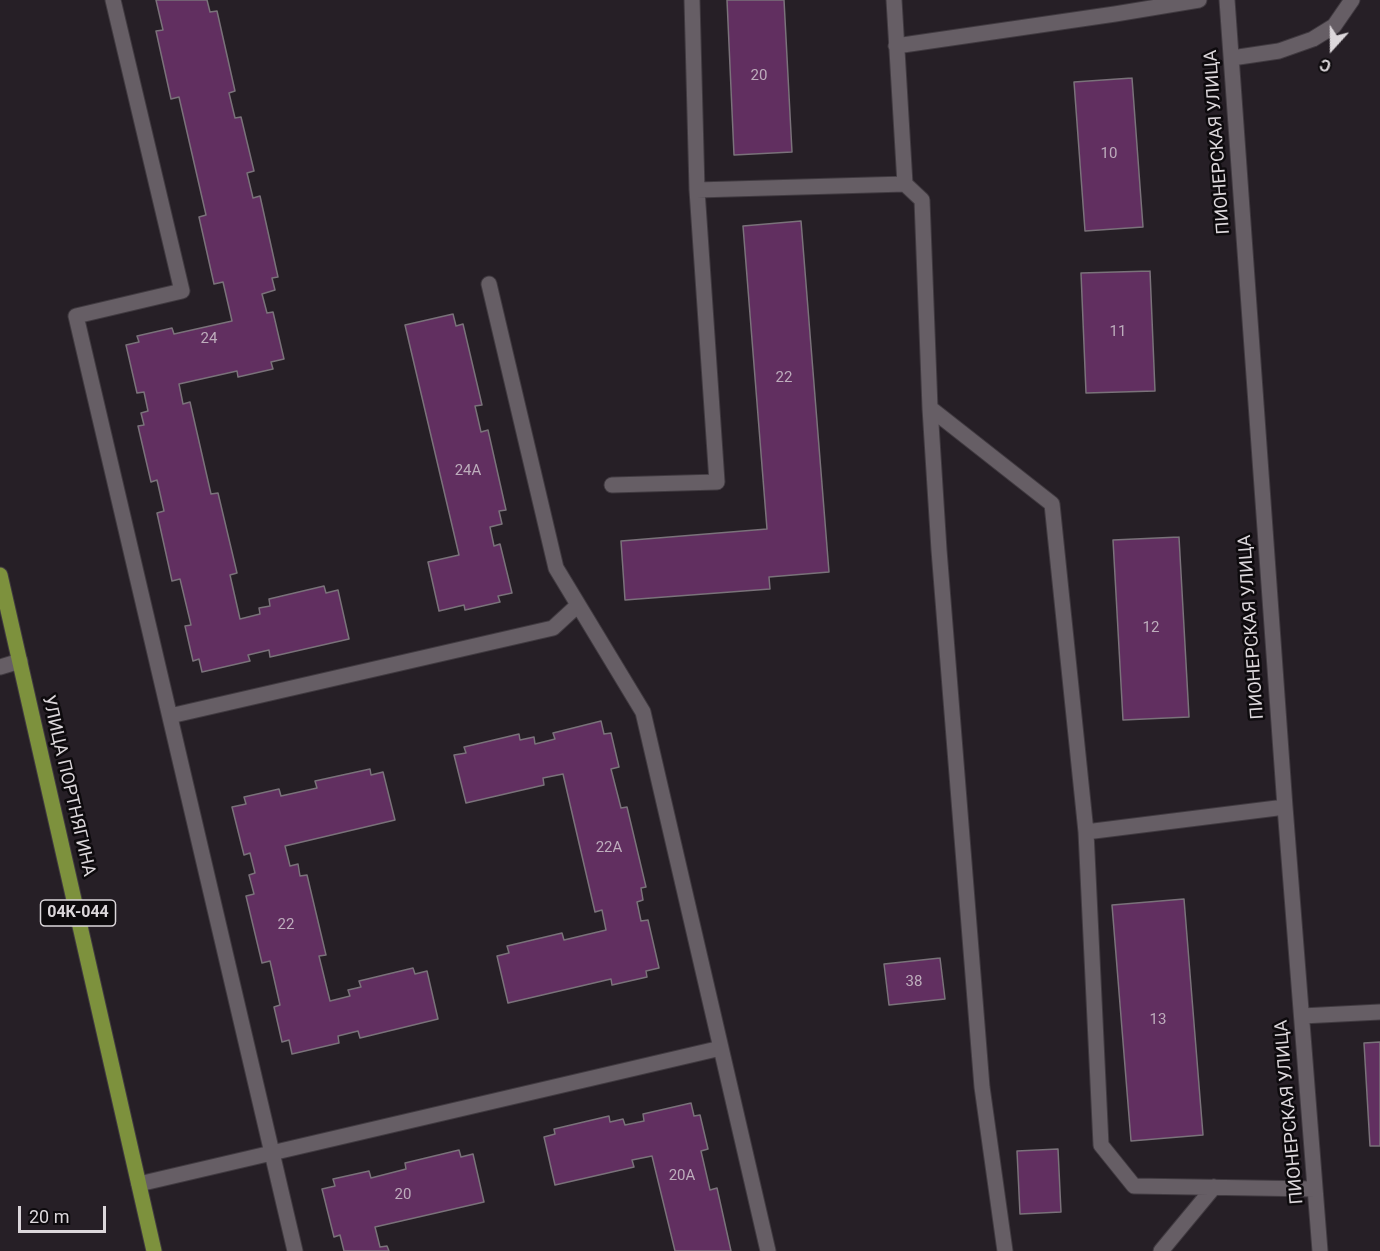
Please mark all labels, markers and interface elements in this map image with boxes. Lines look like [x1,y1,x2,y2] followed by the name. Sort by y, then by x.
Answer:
[1302,18,1362,78] north arrow
[1201,49,1235,235] street label: ПИОНЕРСКАЯ УЛИЦА
[1317,55,1334,76] text: С
[751,67,767,85] house number: 20
[1101,145,1117,163] house number: 10
[1110,323,1126,341] house number: 11
[201,330,217,348] house number: 24
[776,369,792,387] house number: 22
[455,462,481,480] house number: 24А
[1235,534,1269,720] street label: ПИОНЕРСКАЯ УЛИЦА
[1143,619,1159,637] house number: 12
[37,693,99,879] street label: УЛИЦА ПОРТНЯГИНА
[596,839,622,857] house number: 22А
[40,900,116,926] road number: 04К-044
[278,916,294,934] house number: 22
[906,973,922,991] house number: 38
[1150,1011,1166,1029] house number: 13
[1271,1019,1309,1205] street label: ПИОНЕРСКАЯ УЛИЦА
[669,1167,695,1185] house number: 20А
[395,1186,411,1204] house number: 20
[21,1194,110,1232] scale bar
[29,1206,69,1227] text: 20 m

